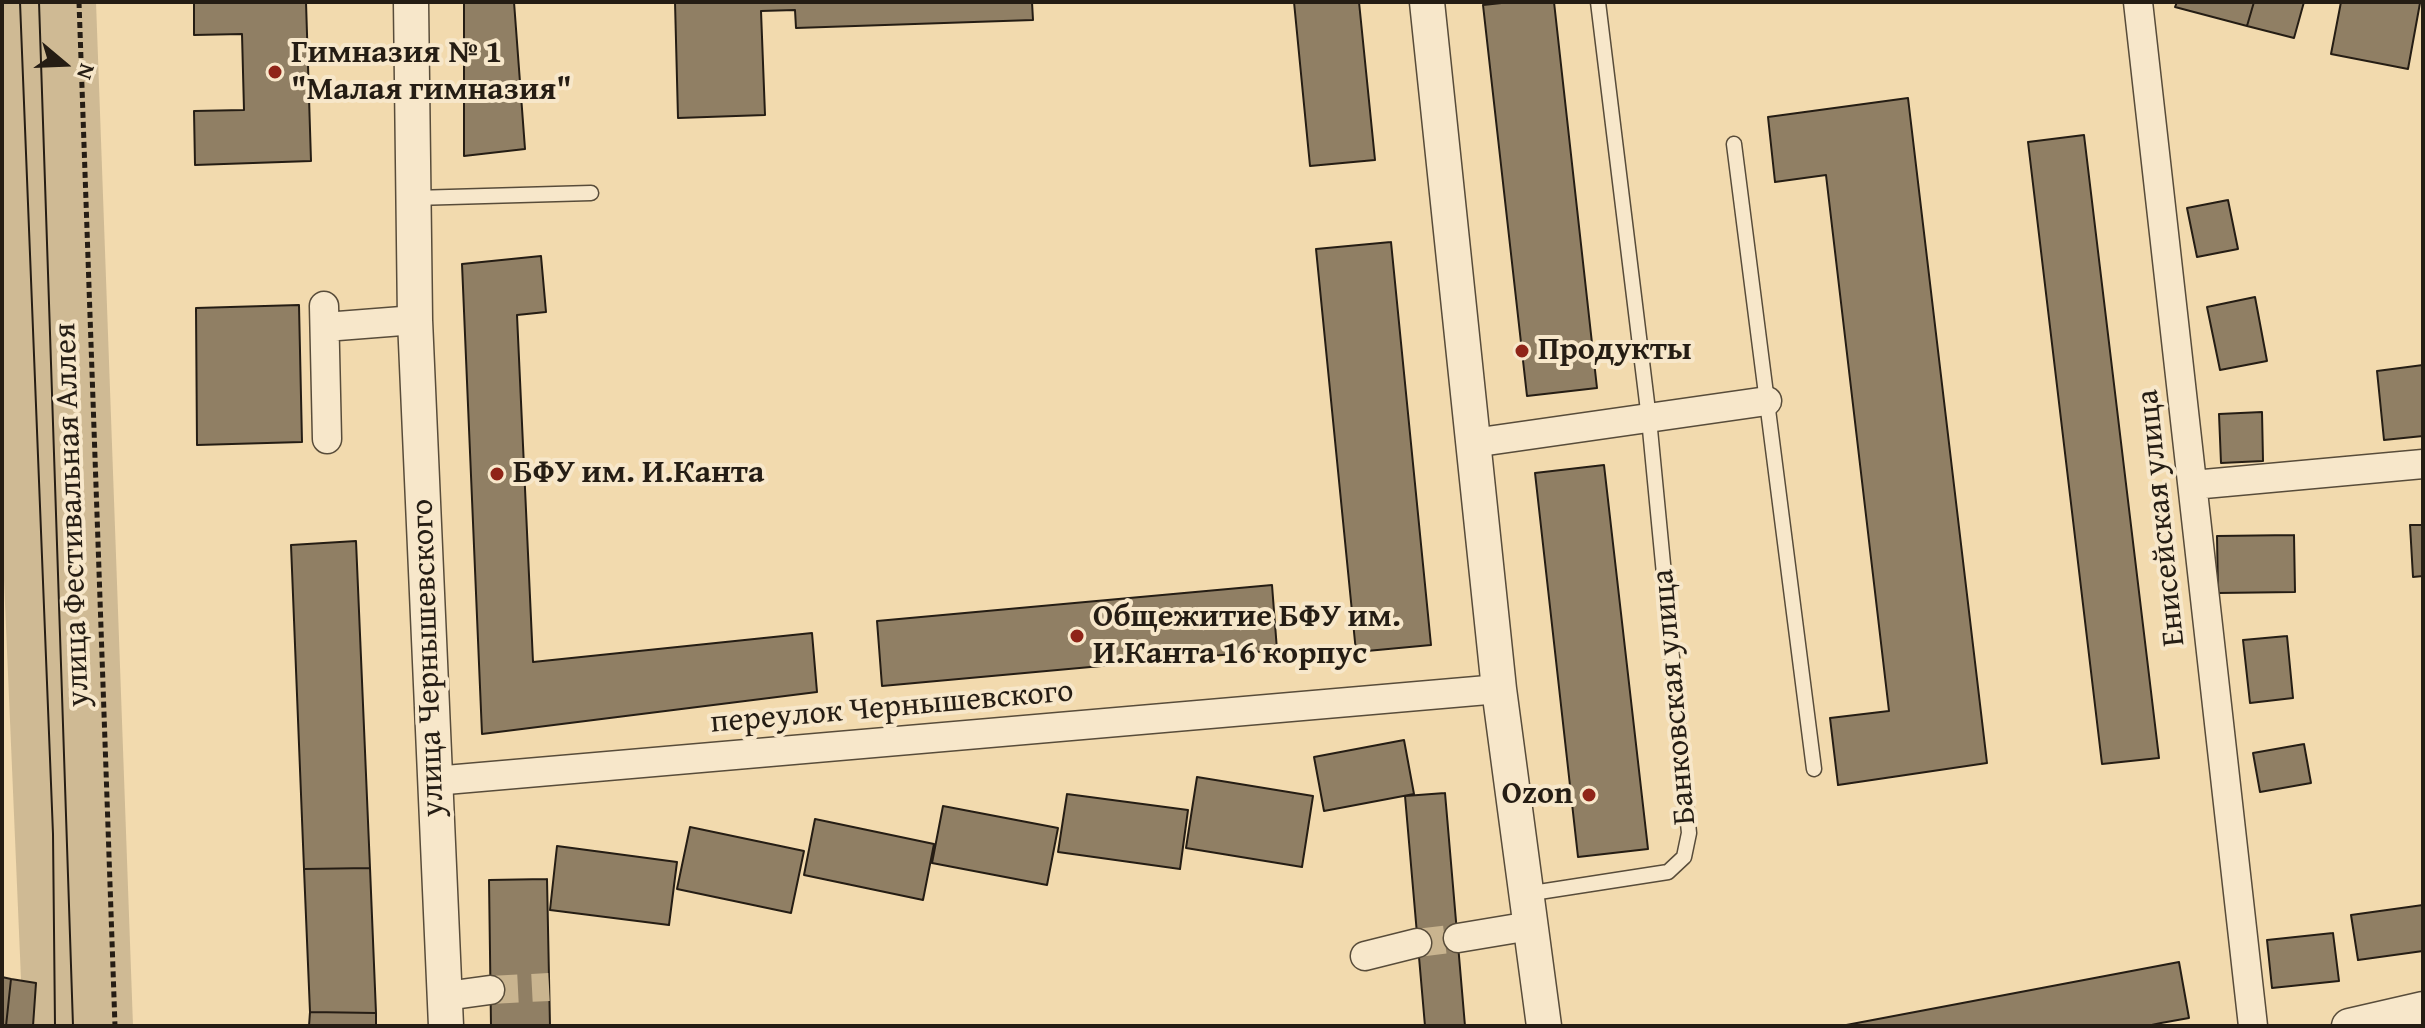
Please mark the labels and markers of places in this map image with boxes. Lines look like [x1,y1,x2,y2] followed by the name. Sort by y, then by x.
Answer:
[291,35,572,110] place label: Гимназия № 1 "Малая гимназия"
[266,63,284,81] marker: Гимназия № 1 "Малая гимназия"
[1538,332,1692,370] place label: Продукты
[1513,342,1531,360] marker: Продукты
[513,455,764,493] place label: БФУ им. И.Канта
[488,465,506,483] marker: БФУ им. И.Канта
[1093,599,1401,674] place label: Общежитие БФУ им. И.Канта 16 корпус
[1068,627,1086,645] marker: Общежитие БФУ им. И.Канта 16 корпус
[1502,776,1573,814] place label: Ozon
[1580,786,1598,804] marker: Ozon

